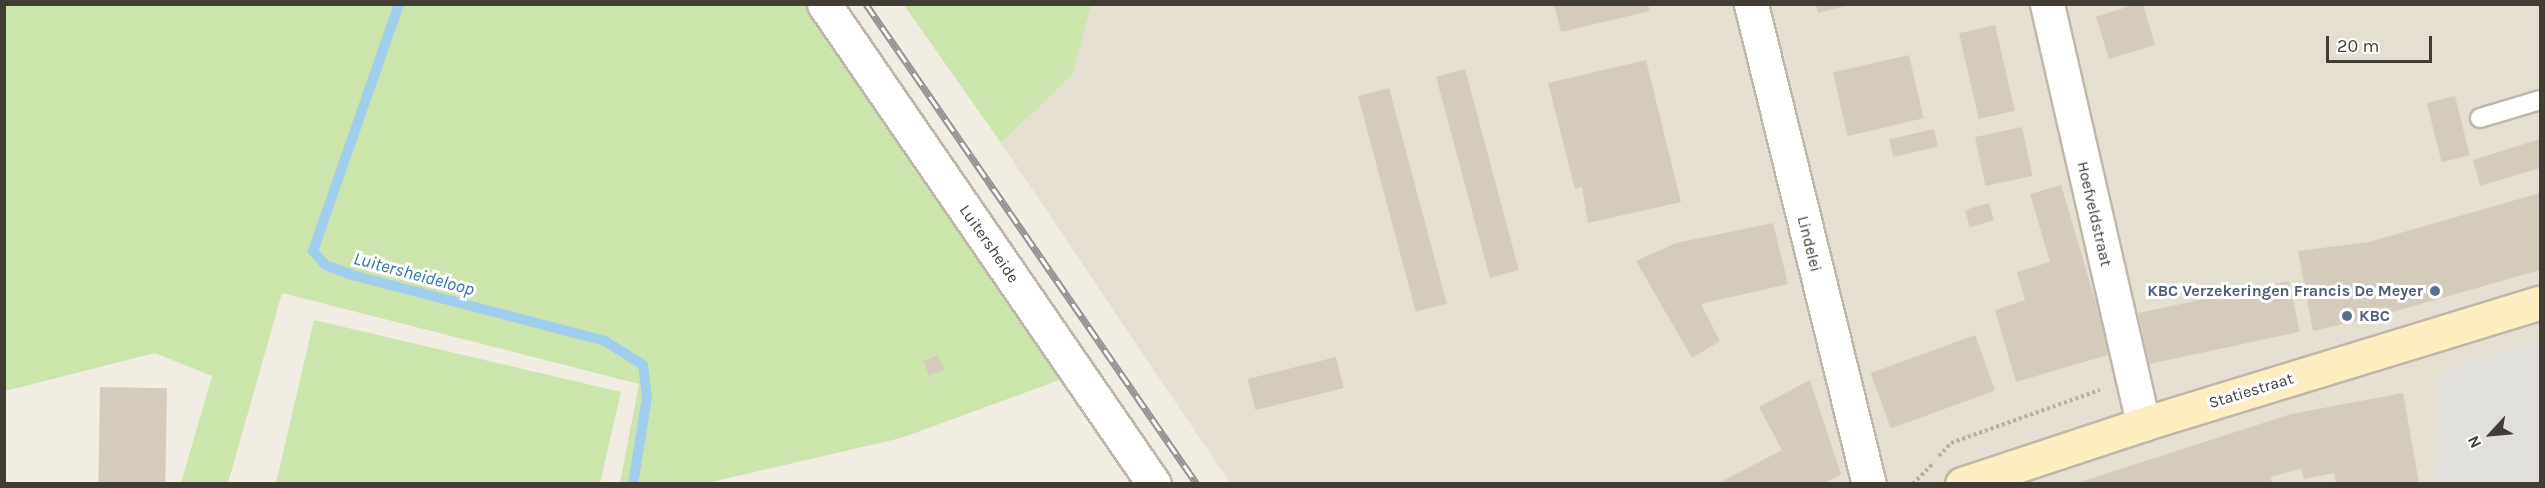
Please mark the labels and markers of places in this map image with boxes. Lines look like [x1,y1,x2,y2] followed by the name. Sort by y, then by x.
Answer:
[2147,281,2423,301] place label: KBC Verzekeringen Francis De Meyer
[2428,284,2442,298] marker: KBC Verzekeringen Francis De Meyer
[2359,306,2390,326] place label: KBC
[2340,309,2354,323] marker: KBC

